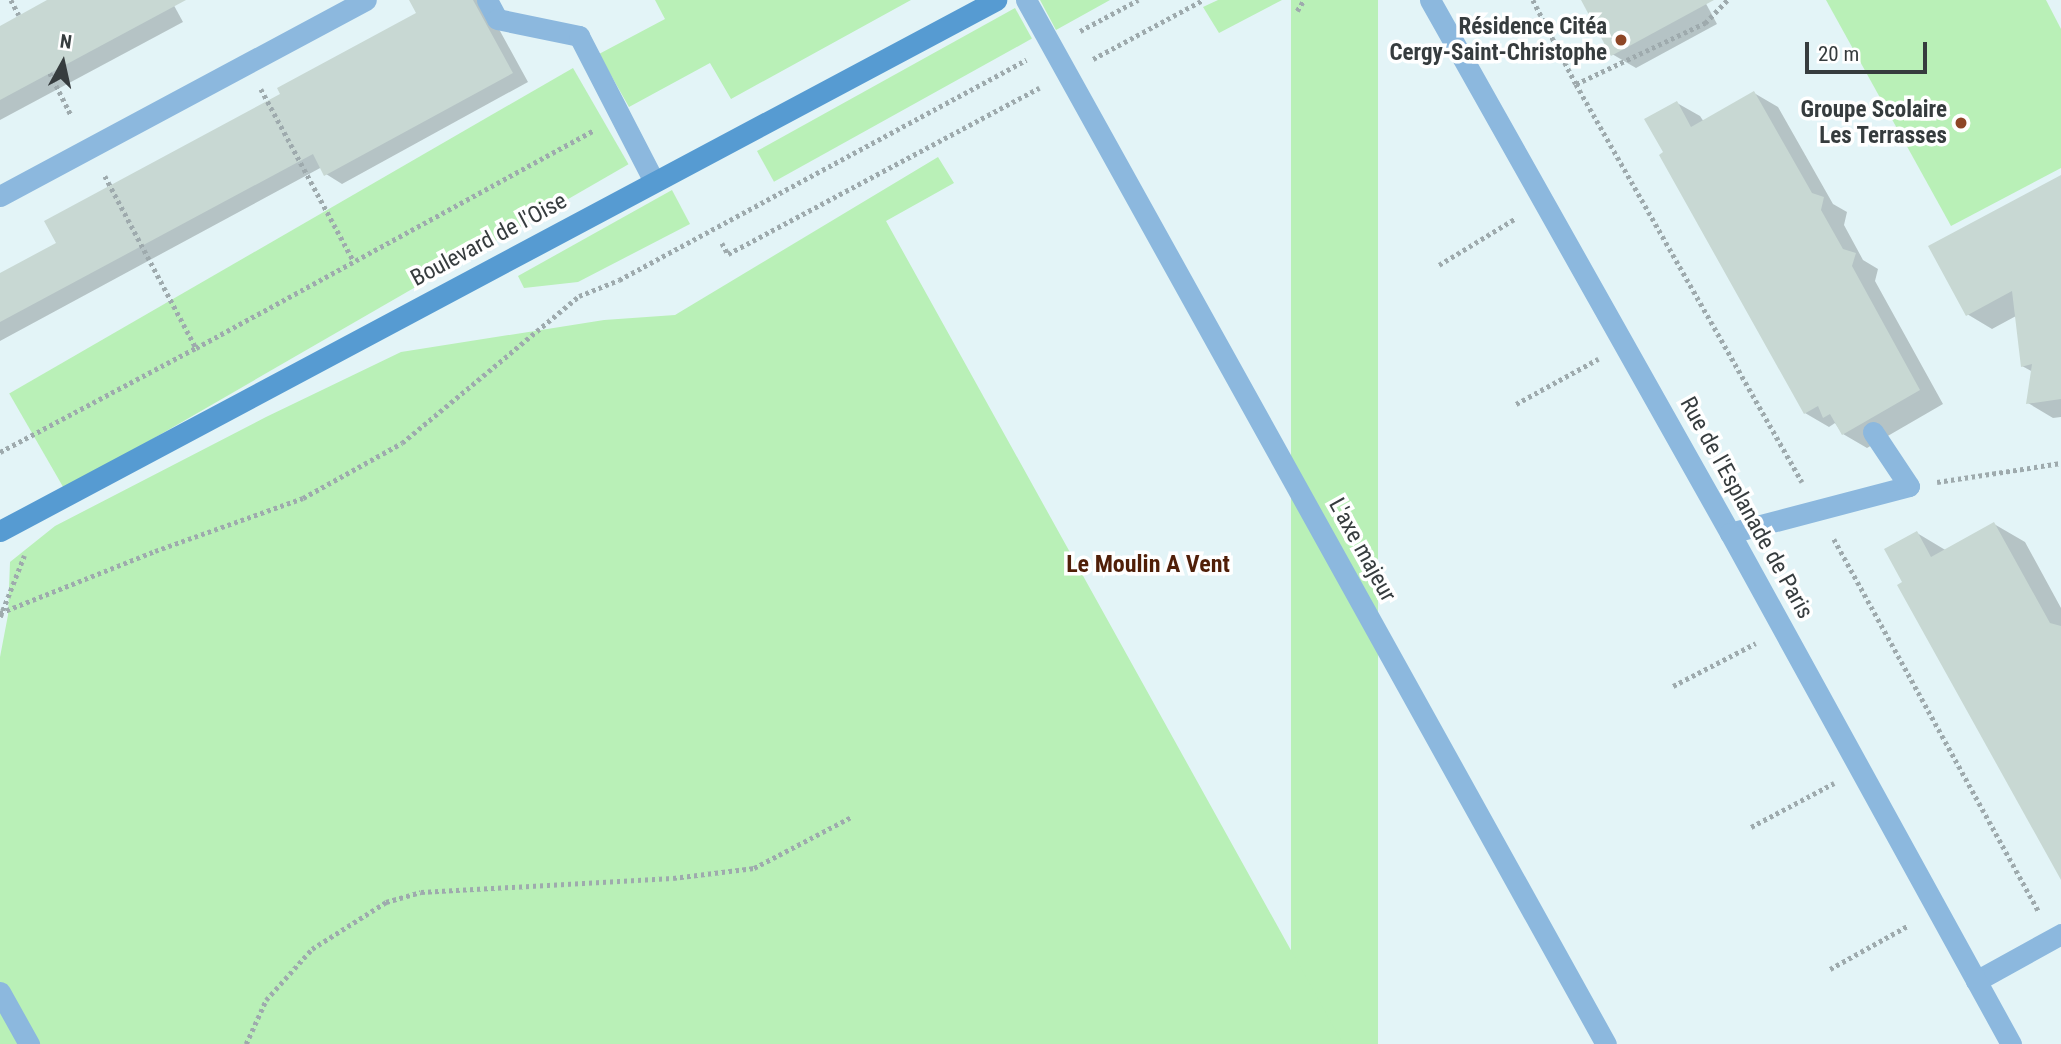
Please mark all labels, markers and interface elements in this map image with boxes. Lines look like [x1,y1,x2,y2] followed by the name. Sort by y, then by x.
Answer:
[1389,13,1607,67] place label: Résidence Citéa Cergy-Saint-Christophe
[28,28,98,98] north arrow
[1809,28,1932,72] scale bar
[59,30,73,54] text: N
[1613,32,1629,48] marker: Résidence Citéa Cergy-Saint-Christophe
[1818,42,1859,66] text: 20 m
[1801,96,1947,150] place label: Groupe Scolaire Les Terrasses
[1953,115,1969,131] marker: Groupe Scolaire Les Terrasses
[406,187,572,293] street label: Boulevard de l'Oise
[1674,392,1818,624] street label: Rue de l'Esplanade de Paris
[1322,494,1402,606] street label: L'axe majeur
[1066,551,1230,579] district label: Le Moulin A Vent

